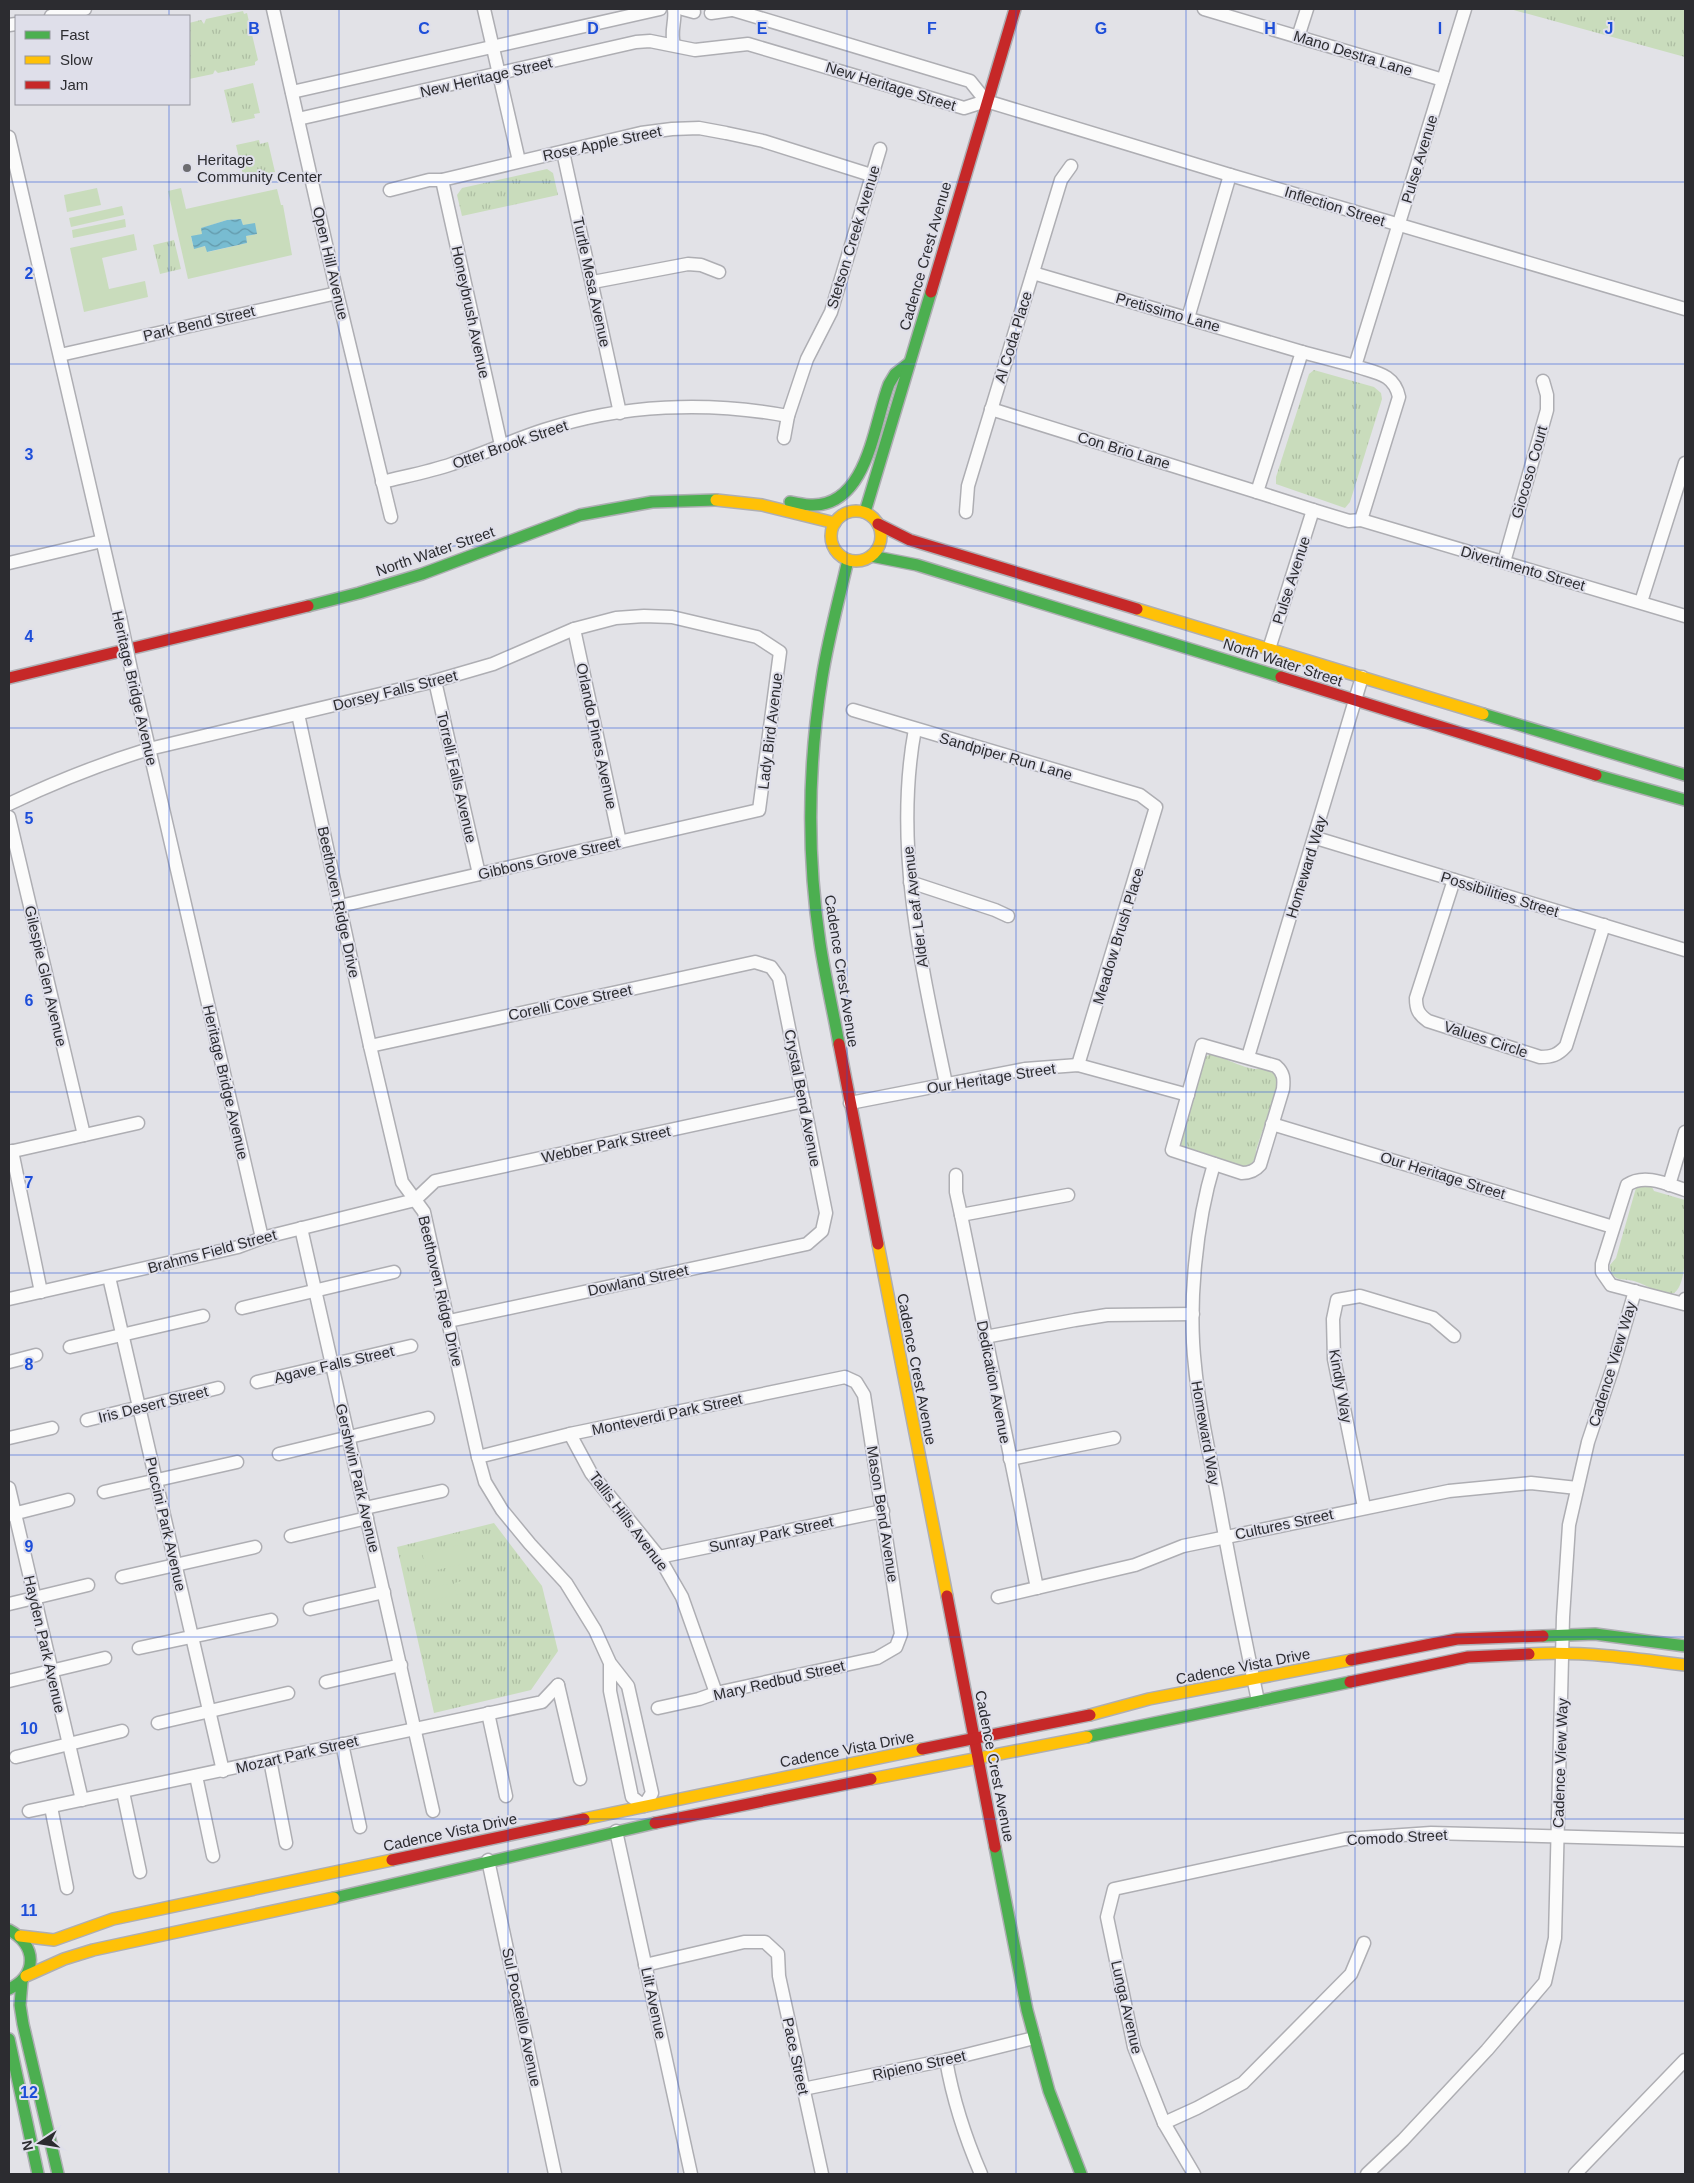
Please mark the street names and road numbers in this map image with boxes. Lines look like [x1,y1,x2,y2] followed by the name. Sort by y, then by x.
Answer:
[1292,27,1414,79] street label: Mano Destra Lane
[418,53,555,100] street label: New Heritage Street
[824,58,959,114] street label: New Heritage Street
[1397,113,1441,205] street label: Pulse Avenue
[541,122,664,164] street label: Rose Apple Street
[823,163,883,311] street label: Stetson Creek Avenue
[896,180,954,332] street label: Cadence Crest Avenue
[1283,183,1388,230] street label: Inflection Street
[310,205,352,321] street label: Open Hill Avenue
[570,215,614,349] street label: Turtle Mesa Avenue
[449,244,493,380] street label: Honeybrush Avenue
[991,289,1035,385] street label: Al Coda Place
[1114,289,1222,335] street label: Pretissimo Lane
[141,302,257,344] street label: Park Bend Street
[450,416,571,472] street label: Otter Brook Street
[1508,423,1551,520] street label: Giocoso Court
[1076,428,1172,472] street label: Con Brio Lane
[373,522,497,579] street label: North Water Street
[1269,534,1313,626] street label: Pulse Avenue
[1459,542,1588,594] street label: Divertimento Street
[109,609,161,767] street label: Heritage Bridge Avenue
[1221,635,1346,690] street label: North Water Street
[573,661,621,811] street label: Orlando Pines Avenue
[331,666,460,714] street label: Dorsey Falls Street
[754,672,786,790] street label: Lady Bird Avenue
[434,710,480,844] street label: Torrelli Falls Avenue
[938,729,1074,783] street label: Sandpiper Run Lane
[1282,813,1330,920] street label: Homeward Way
[315,825,363,979] street label: Beethoven Ridge Drive
[476,833,622,883] street label: Gibbons Grove Street
[899,845,931,969] street label: Alder Leaf Avenue
[1089,866,1147,1006] street label: Meadow Brush Place
[1439,868,1562,920] street label: Possibilities Street
[822,894,862,1048] street label: Cadence Crest Avenue
[22,904,70,1048] street label: Gilespie Glen Avenue
[507,980,634,1023] street label: Corelli Cove Street
[200,1003,252,1161] street label: Heritage Bridge Avenue
[1442,1017,1530,1061] street label: Values Circle
[781,1028,825,1168] street label: Crystal Bend Avenue
[925,1059,1057,1097] street label: Our Heritage Street
[540,1122,673,1166] street label: Webber Park Street
[1378,1148,1508,1202] street label: Our Heritage Street
[415,1214,467,1368] street label: Beethoven Ridge Drive
[146,1225,279,1276] street label: Brahms Field Street
[586,1261,691,1299] street label: Dowland Street
[894,1292,940,1446] street label: Cadence Crest Avenue
[1585,1299,1639,1429] street label: Cadence View Way
[974,1319,1014,1445] street label: Dedication Avenue
[272,1342,396,1386] street label: Agave Falls Street
[1326,1348,1356,1425] street label: Kindly Way
[1188,1379,1224,1487] street label: Homeward Way
[96,1382,210,1426] street label: Iris Desert Street
[590,1390,745,1438] street label: Monteverdi Park Street
[333,1402,383,1554] street label: Gershwin Park Avenue
[864,1444,902,1584] street label: Mason Bend Avenue
[142,1455,190,1593] street label: Puccini Park Avenue
[586,1468,672,1574] street label: Tallis Hills Avenue
[1233,1505,1336,1543] street label: Cultures Street
[707,1512,836,1555] street label: Sunray Park Street
[21,1574,69,1714] street label: Hayden Park Avenue
[1174,1645,1312,1687] street label: Cadence Vista Drive
[712,1656,847,1703] street label: Mary Redbud Street
[972,1689,1018,1843] street label: Cadence Crest Avenue
[1549,1697,1571,1828] street label: Cadence View Way
[778,1728,916,1770] street label: Cadence Vista Drive
[234,1731,361,1776] street label: Mozart Park Street
[381,1809,519,1855] street label: Cadence Vista Drive
[1346,1826,1449,1848] street label: Comodo Street
[499,1946,545,2088] street label: Sul Pocatello Avenue
[1108,1958,1146,2056] street label: Lunga Avenue
[638,1965,670,2041] street label: Lilt Avenue
[780,2016,813,2097] street label: Pace Street
[871,2047,968,2083] street label: Ripieno Street

